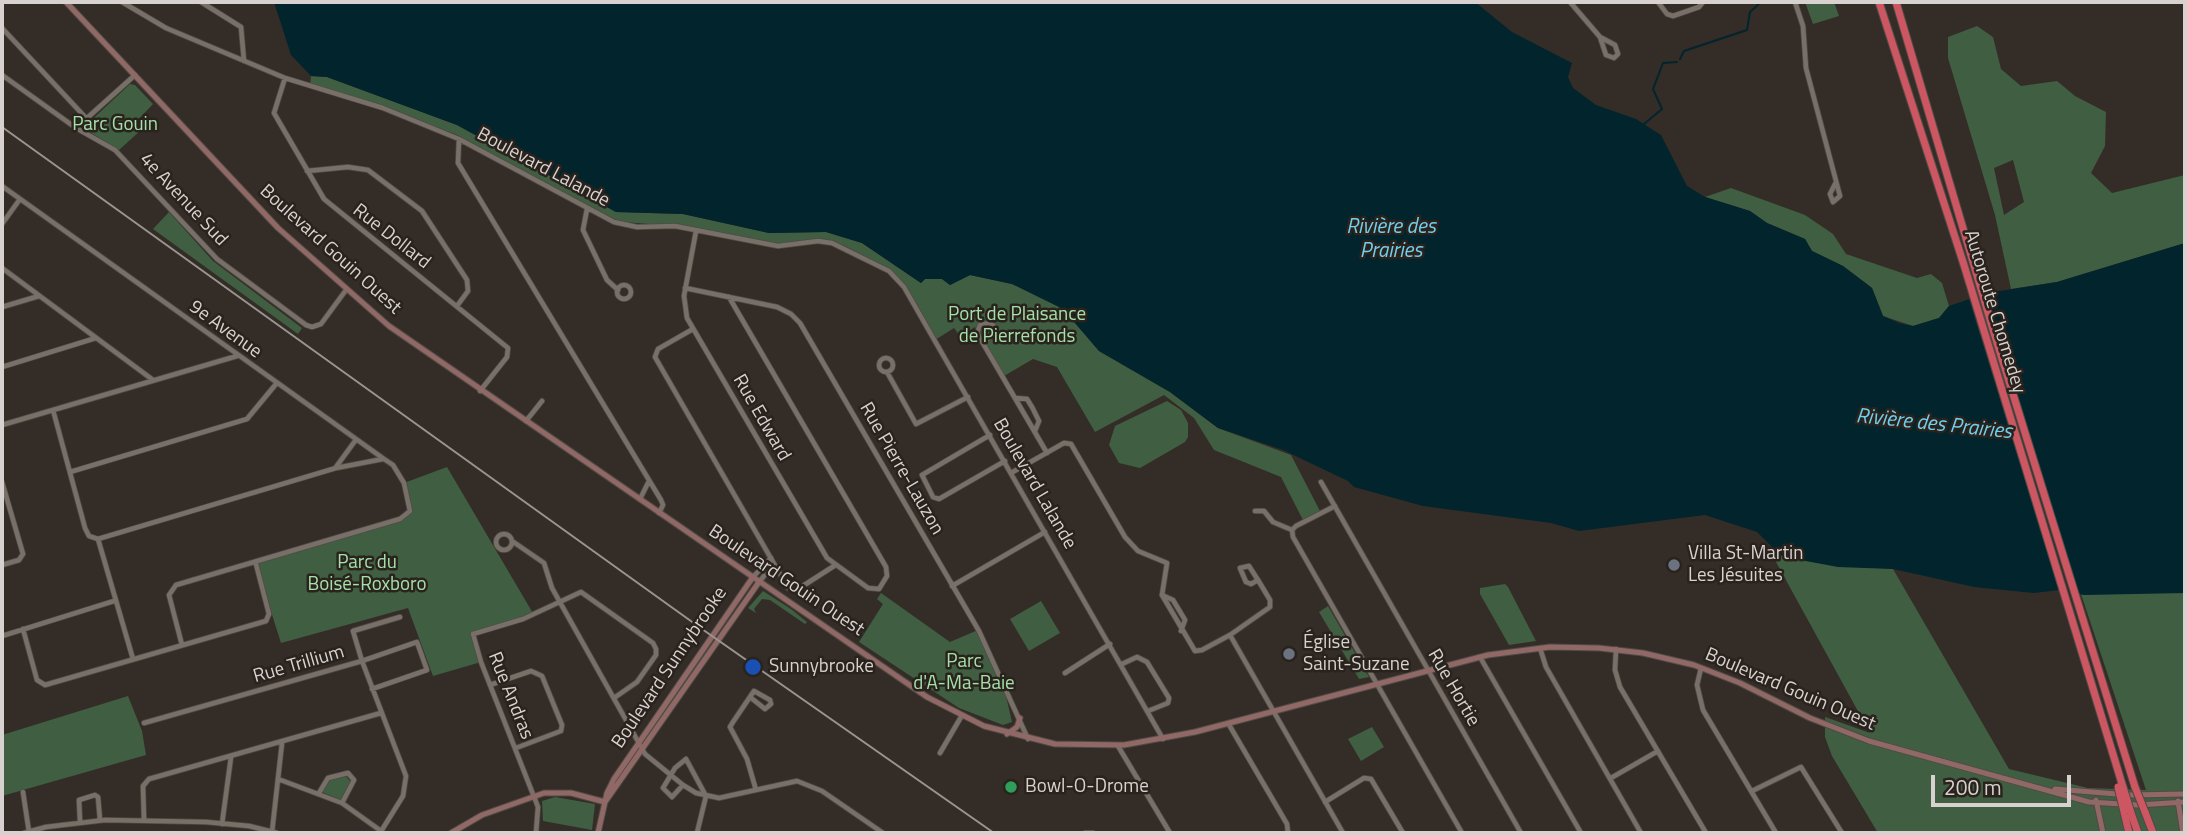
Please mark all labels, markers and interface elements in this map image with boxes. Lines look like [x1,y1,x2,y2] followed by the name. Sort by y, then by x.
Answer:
[72,114,158,136] park label: Parc Gouin
[473,123,613,213] street label: Boulevard Lalande
[134,149,232,251] street label: 4e Avenue Sud
[254,180,406,320] street label: Boulevard Gouin Ouest
[348,200,434,274] street label: Rue Dollard
[1346,215,1436,265] water label: Rivière des Prairies
[1958,227,2030,397] street label: Autoroute Chomedey
[184,296,266,364] street label: 9e Avenue
[948,304,1086,348] park label: Port de Plaisance de Pierrefonds
[727,371,795,465] street label: Rue Edward
[854,399,948,539] street label: Rue Pierre-Lauzon
[1855,404,2013,446] water label: Rivière des Prairies
[987,415,1081,553] street label: Boulevard Lalande
[704,520,868,642] street label: Boulevard Gouin Ouest
[1688,543,1803,587] place label: Villa St-Martin Les Jésuites
[307,552,427,596] park label: Parc du Boisé-Roxboro
[1666,557,1682,573] marker: Villa St-Martin Les Jésuites
[608,583,732,753] street label: Boulevard Sunnybrooke
[1303,632,1410,676] place label: Église Saint-Suzane
[251,641,347,689] street label: Rue Trillium
[1701,644,1879,736] street label: Boulevard Gouin Ouest
[1422,645,1484,731] street label: Rue Hortie
[1281,646,1297,662] marker: Église Saint-Suzane
[482,649,538,743] street label: Rue Andras
[913,651,1015,695] park label: Parc d'A-Ma-Baie
[769,656,874,678] place label: Sunnybrooke
[743,657,763,677] marker: Sunnybrooke
[1935,762,2075,806] scale bar
[1944,771,2001,803] text: 200 m
[1025,776,1149,798] place label: Bowl-O-Drome
[1003,779,1019,795] marker: Bowl-O-Drome

